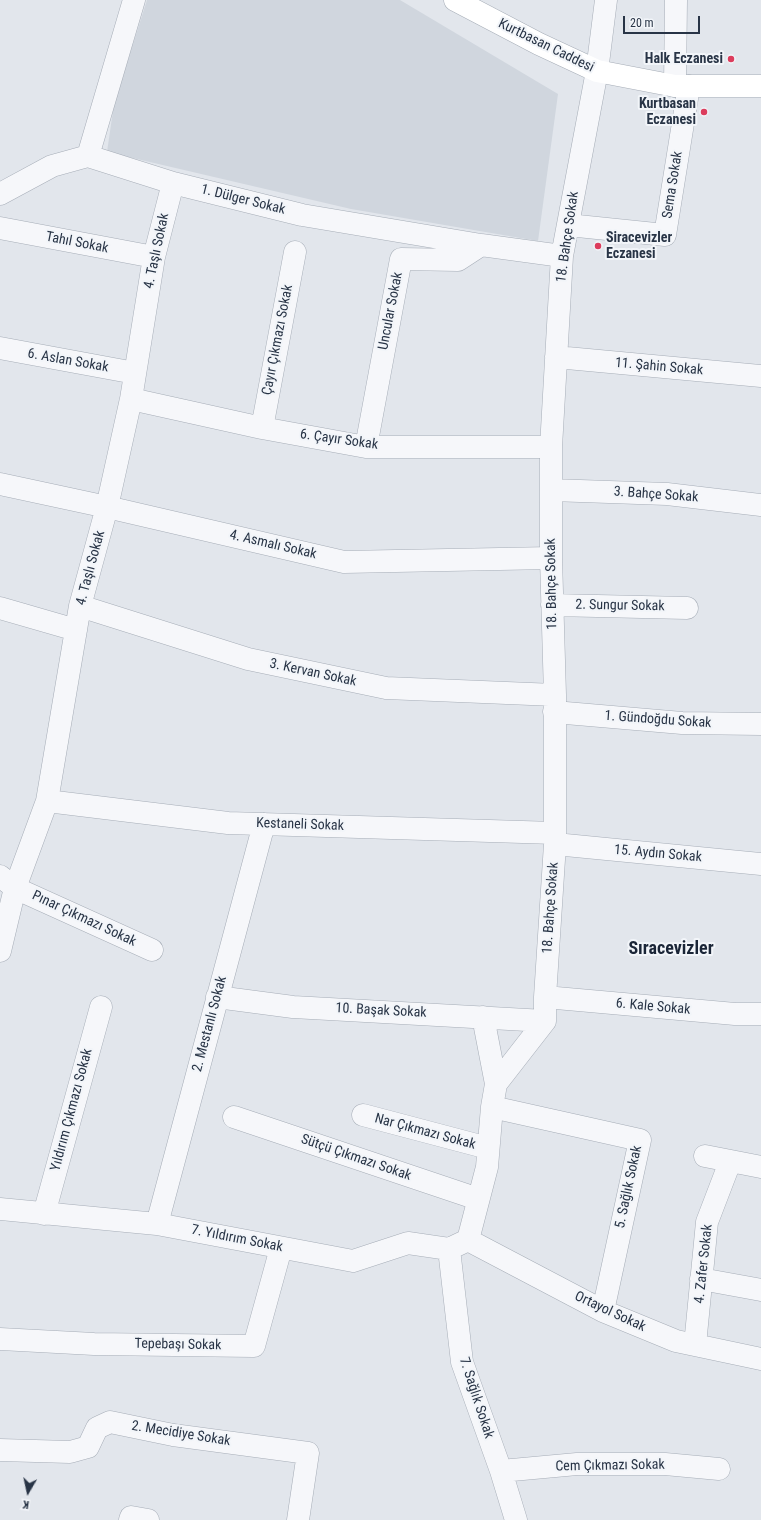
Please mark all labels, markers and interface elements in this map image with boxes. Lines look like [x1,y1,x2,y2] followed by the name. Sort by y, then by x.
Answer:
[625,8,702,34] scale bar
[495,16,597,76] street label: Kurtbasan Caddesi
[630,16,654,30] text: 20 m
[645,51,723,67] place label: Halk Eczanesi
[726,54,736,64] marker: Halk Eczanesi
[639,96,696,128] place label: Kurtbasan Eczanesi
[699,107,709,117] marker: Kurtbasan Eczanesi
[659,150,687,220] street label: Sema Sokak
[199,181,287,219] street label: 1. Dülger Sokak
[553,190,583,284] street label: 18. Bahçe Sokak
[141,212,173,290] street label: 4. Taşlı Sokak
[44,229,110,257] street label: Tahıl Sokak
[606,230,672,262] place label: Siracevizler Eczanesi
[593,241,603,251] marker: Siracevizler Eczanesi
[375,271,407,351] street label: Uncular Sokak
[259,283,297,397] street label: Çayır Çıkmazı Sokak
[26,346,110,376] street label: 6. Aslan Sokak
[614,355,704,379] street label: 11. Şahin Sokak
[299,426,379,454] street label: 6. Çayır Sokak
[613,484,699,506] street label: 3. Bahçe Sokak
[228,527,318,563] street label: 4. Asmalı Sokak
[73,529,109,607] street label: 4. Taşlı Sokak
[543,538,561,630] street label: 18. Bahçe Sokak
[575,597,665,615] street label: 2. Sungur Sokak
[268,656,358,690] street label: 3. Kervan Sokak
[604,708,712,732] street label: 1. Gündoğdu Sokak
[256,815,344,835] street label: Kestaneli Sokak
[613,842,703,866] street label: 15. Aydın Sokak
[539,862,563,954] street label: 18. Bahçe Sokak
[29,887,139,951] street label: Pınar Çıkmazı Sokak
[628,938,714,960] district label: Sıracevizler
[189,974,231,1074] street label: 2. Mestanlı Sokak
[615,995,691,1019] street label: 6. Kale Sokak
[335,1000,427,1022] street label: 10. Başak Sokak
[48,1047,96,1173] street label: Yıldırım Çıkmazı Sokak
[373,1110,477,1154] street label: Nar Çıkmazı Sokak
[299,1131,413,1185] street label: Sütçü Çıkmazı Sokak
[612,1144,646,1230] street label: 5. Sağlık Sokak
[190,1222,284,1256] street label: 7. Yıldırım Sokak
[691,1223,717,1305] street label: 4. Zafer Sokak
[572,1288,648,1336] street label: Ortayol Sokak
[134,1336,222,1354] street label: Tepebaşı Sokak
[455,1355,497,1441] street label: 7. Sağlık Sokak
[130,1418,232,1450] street label: 2. Mecidiye Sokak
[555,1457,665,1475] street label: Cem Çıkmazı Sokak
[8,1472,48,1512] north arrow
[22,1497,30,1511] text: K

